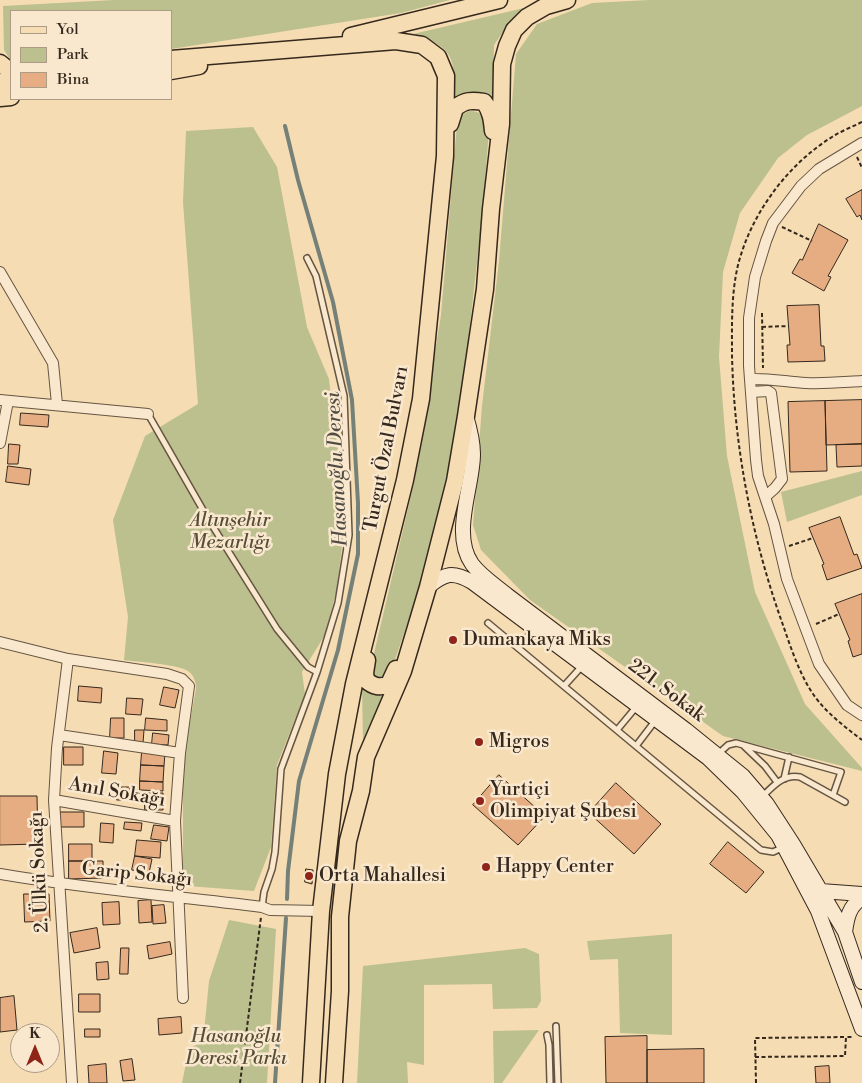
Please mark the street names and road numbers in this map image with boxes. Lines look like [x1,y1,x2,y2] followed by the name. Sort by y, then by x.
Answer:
[360,364,414,534] street label: Turgut Özal Bulvarı
[623,655,709,727] street label: 221. Sokak
[67,773,167,813] street label: Anıl Sokağı
[25,811,55,933] street label: 2. Ülkü Sokağı
[81,858,193,892] street label: Garip Sokağı

